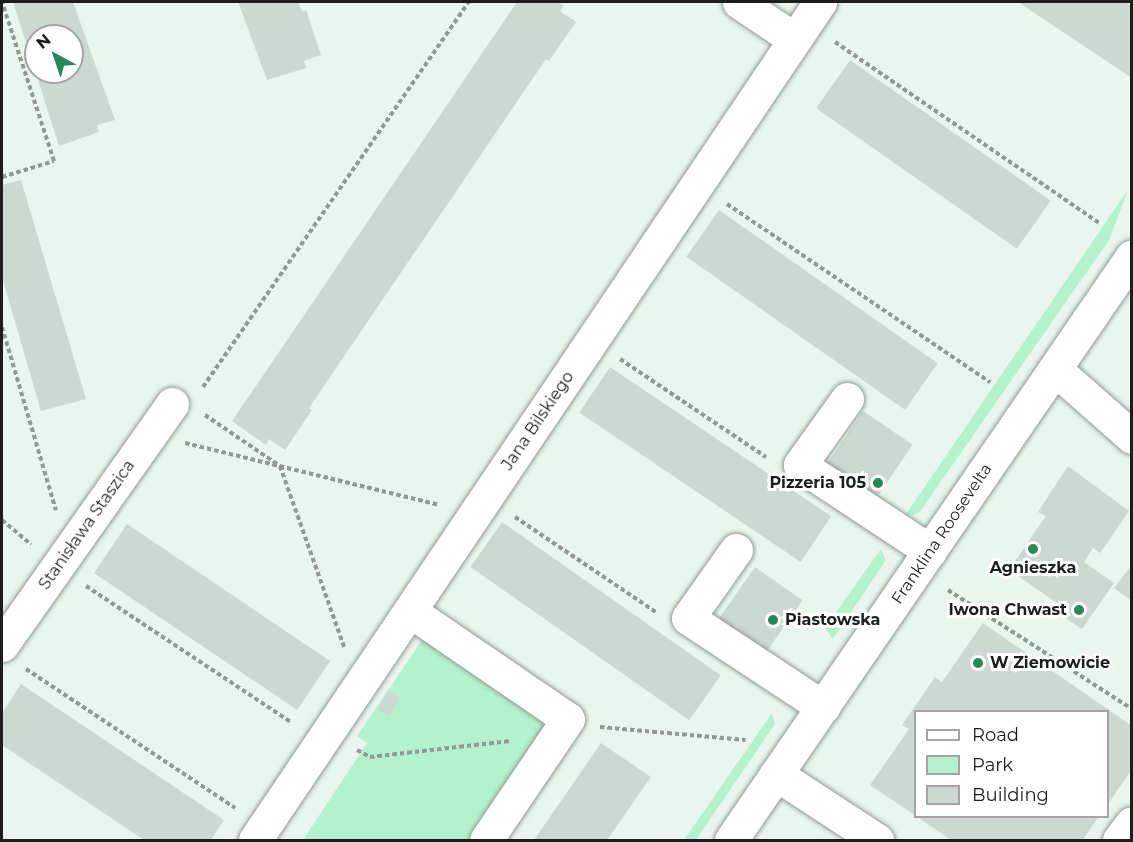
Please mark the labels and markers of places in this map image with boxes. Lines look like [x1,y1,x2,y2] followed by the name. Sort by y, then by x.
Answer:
[769,473,866,493] place label: Pizzeria 105
[871,476,885,490] marker: Pizzeria 105
[1026,542,1040,556] marker: Agnieszka
[990,558,1076,578] place label: Agnieszka
[949,600,1067,620] place label: Iwona Chwast
[1072,603,1086,617] marker: Iwona Chwast
[785,610,880,630] place label: Piastowska
[766,613,780,627] marker: Piastowska
[990,653,1110,673] place label: W Ziemowicie
[971,656,985,670] marker: W Ziemowicie

